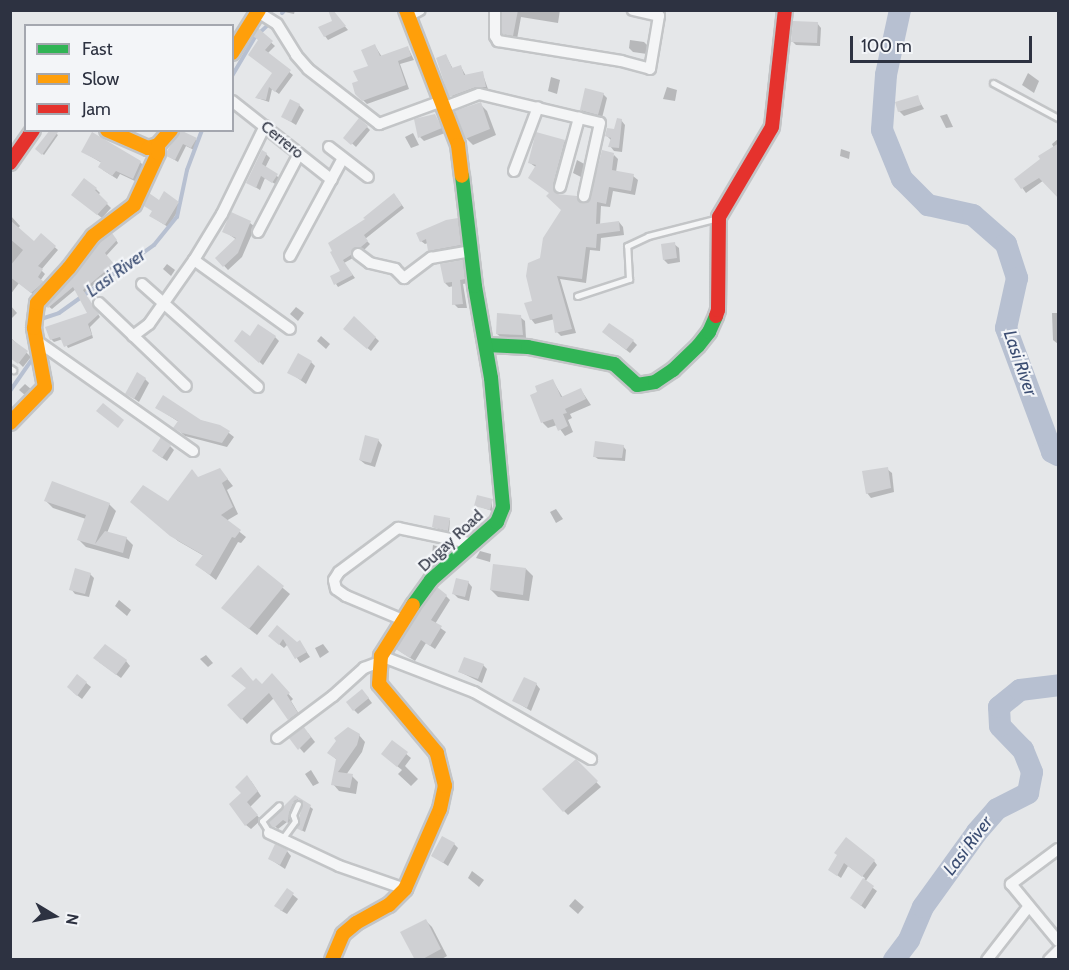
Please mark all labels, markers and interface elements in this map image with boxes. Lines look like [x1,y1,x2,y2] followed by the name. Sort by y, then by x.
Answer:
[24,24,234,132] legend
[853,24,1034,62] scale bar
[861,35,912,57] text: 100 m
[82,38,113,60] text: Fast
[82,68,119,90] text: Slow
[82,98,111,120] text: Jam
[257,117,307,163] street label: Cerrero
[82,244,150,302] water label: Lasi River
[999,327,1041,399] water label: Lasi River
[415,506,487,576] street label: Dugay Road
[939,812,997,880] water label: Lasi River
[24,886,84,946] north arrow
[62,912,83,926] text: N

